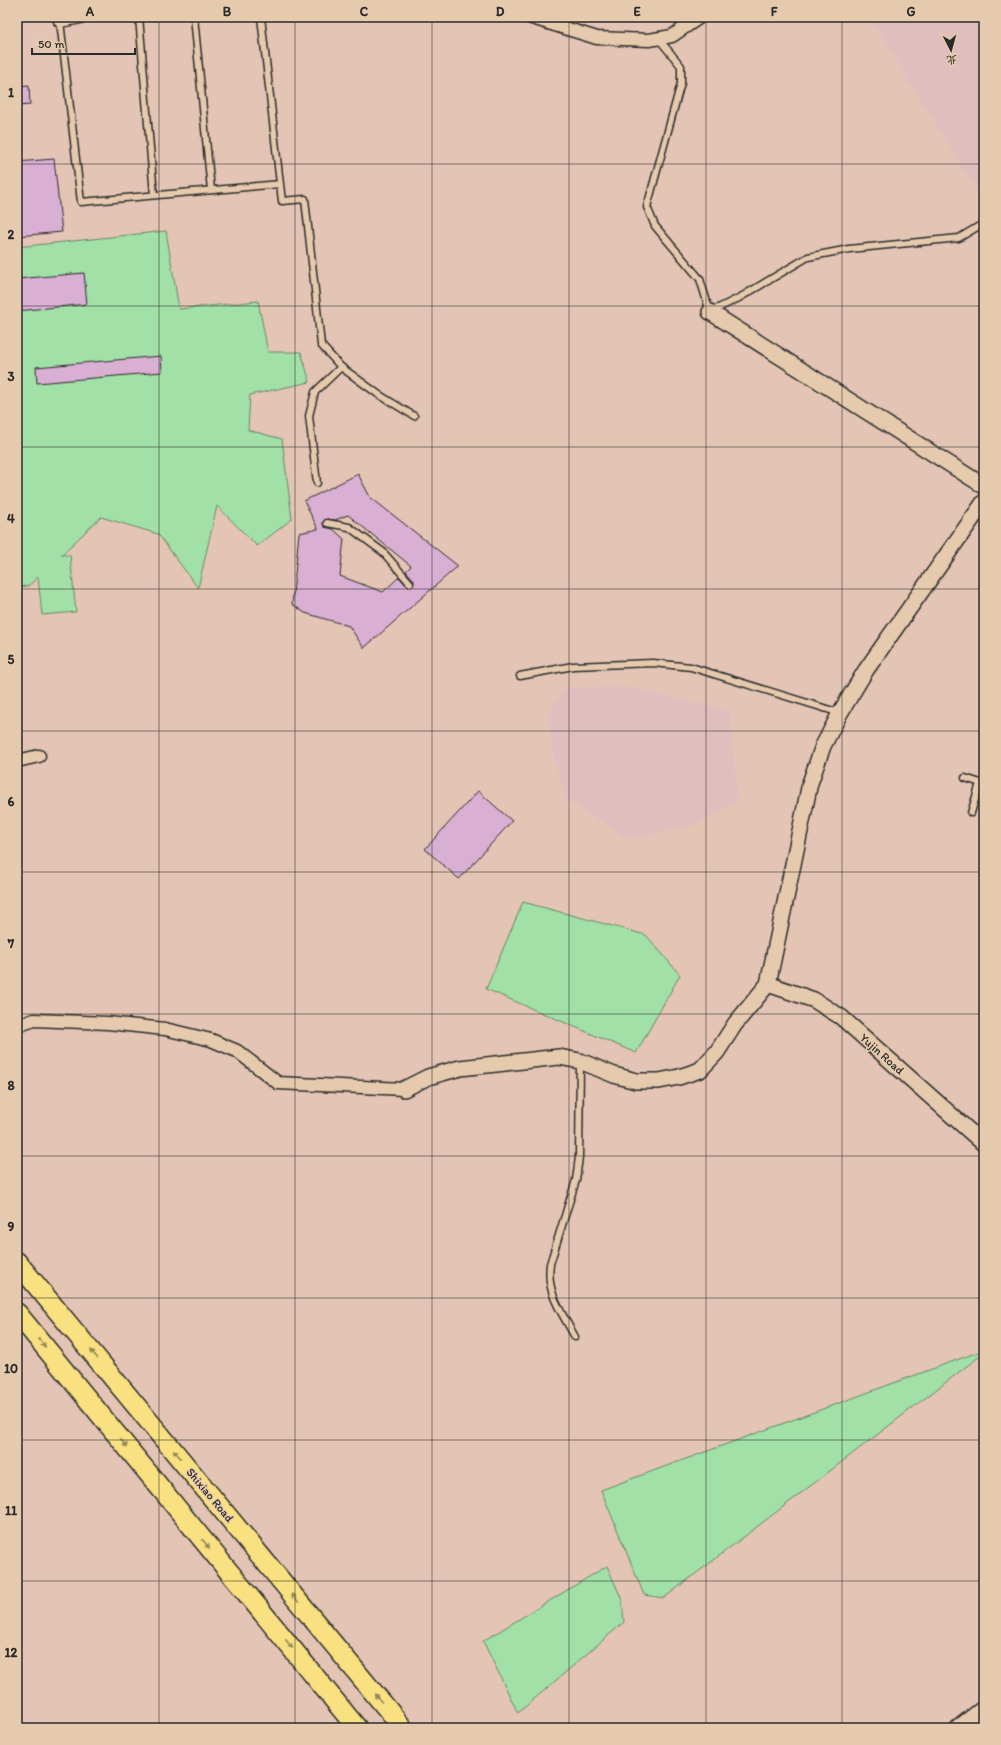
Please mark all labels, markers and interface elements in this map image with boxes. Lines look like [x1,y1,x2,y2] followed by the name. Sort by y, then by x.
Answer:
[85,4,95,19] text: A
[223,4,232,19] text: B
[360,4,369,19] text: C
[496,4,505,19] text: D
[633,4,641,19] text: E
[771,4,778,19] text: F
[907,4,916,19] text: G
[32,30,135,56] scale bar
[931,30,971,70] north arrow
[38,37,64,51] text: 50 m
[946,52,958,66] text: 北
[8,85,14,100] text: 1
[8,227,15,242] text: 2
[7,369,15,384] text: 3
[7,511,15,526] text: 4
[8,652,15,667] text: 5
[8,794,15,809] text: 6
[7,936,15,951] text: 7
[857,1031,907,1078] street label: Yujin Road
[7,1078,15,1093] text: 8
[8,1219,15,1234] text: 9
[37,1337,46,1348] one-way arrow
[89,1349,98,1360] one-way arrow
[4,1361,18,1376] text: 10
[120,1438,129,1449] one-way arrow
[172,1449,181,1460] one-way arrow
[183,1465,237,1525] street label: Shixiao Road
[5,1503,17,1518] text: 11
[202,1538,211,1549] one-way arrow
[291,1592,300,1603] one-way arrow
[284,1639,293,1650] one-way arrow
[5,1645,18,1660] text: 12
[373,1693,382,1703] one-way arrow

